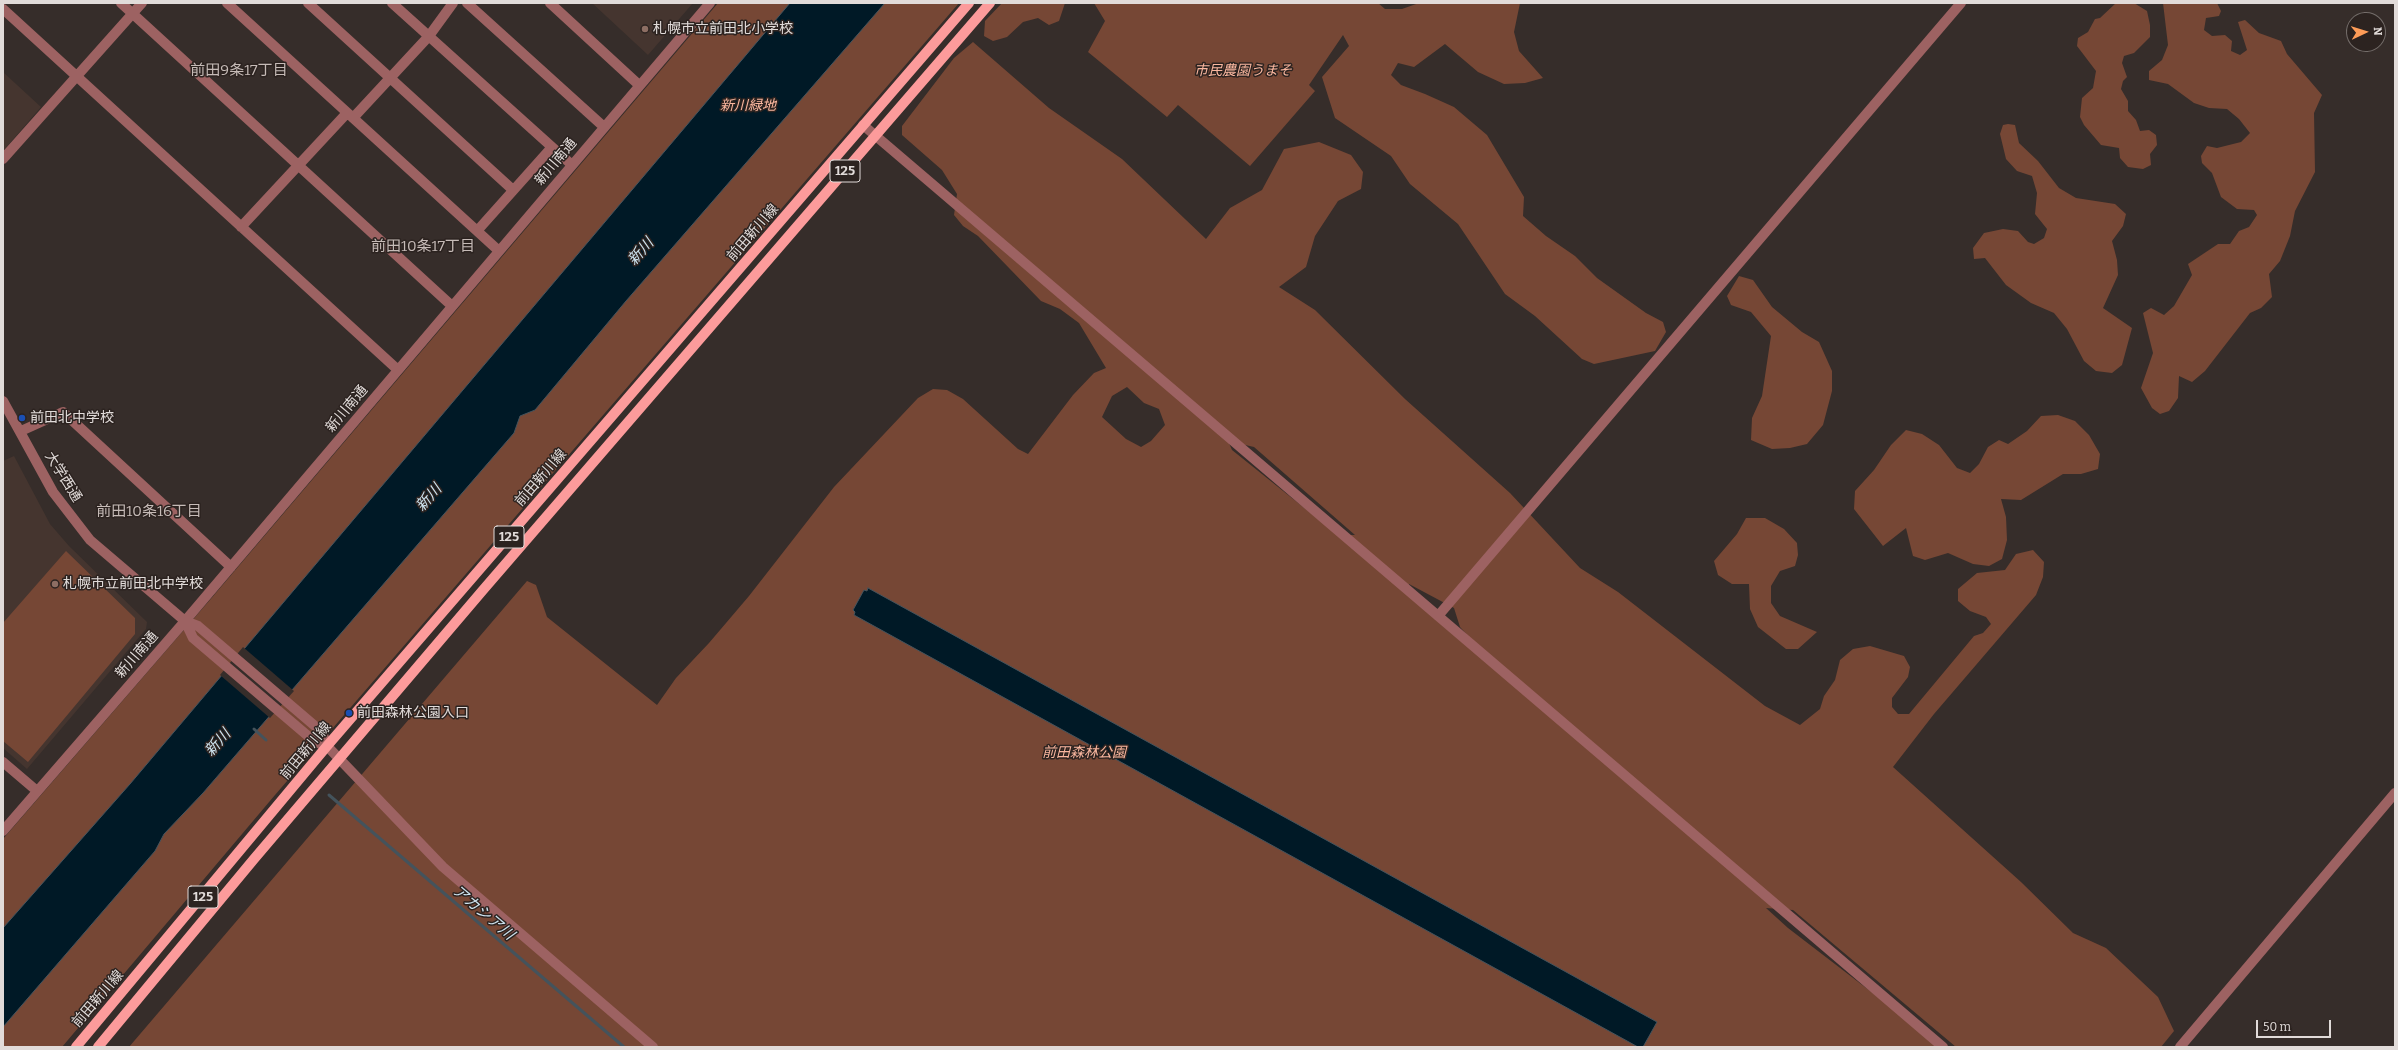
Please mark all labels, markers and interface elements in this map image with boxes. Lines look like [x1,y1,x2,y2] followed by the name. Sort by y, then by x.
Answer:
[2346,12,2386,52] north arrow
[653,21,793,37] place label: 札幌市立前田北小学校
[640,24,650,34] marker: 札幌市立前田北小学校
[2371,27,2384,36] text: N
[190,62,288,80] district label: 前田9条17丁目
[1194,63,1292,79] park label: 市民農園うまそ
[720,98,776,114] park label: 新川緑地
[532,135,580,189] street label: 新川南通
[830,160,860,182] road number: 125
[724,201,782,265] street label: 前田新川線
[624,235,658,269] water label: 新川
[371,238,475,256] district label: 前田10条17丁目
[323,382,371,436] street label: 新川南通
[30,410,114,426] place label: 前田北中学校
[17,413,27,423] marker: 前田北中学校
[512,446,570,510] street label: 前田新川線
[41,449,85,505] street label: 大学西通
[412,481,446,515] water label: 新川
[96,503,202,521] district label: 前田10条16丁目
[494,526,524,548] road number: 125
[63,576,203,592] place label: 札幌市立前田北中学校
[50,579,60,589] marker: 札幌市立前田北中学校
[112,628,162,682] street label: 新川南通
[357,705,469,721] place label: 前田森林公園入口
[344,708,354,718] marker: 前田森林公園入口
[277,719,335,783] street label: 前田新川線
[201,726,235,760] water label: 新川
[1042,745,1126,761] park label: 前田森林公園
[448,882,518,944] water label: アカシア川
[188,886,218,908] road number: 125
[69,967,127,1031] street label: 前田新川線
[2258,1012,2333,1038] scale bar
[2263,1020,2291,1034] text: 50 m

